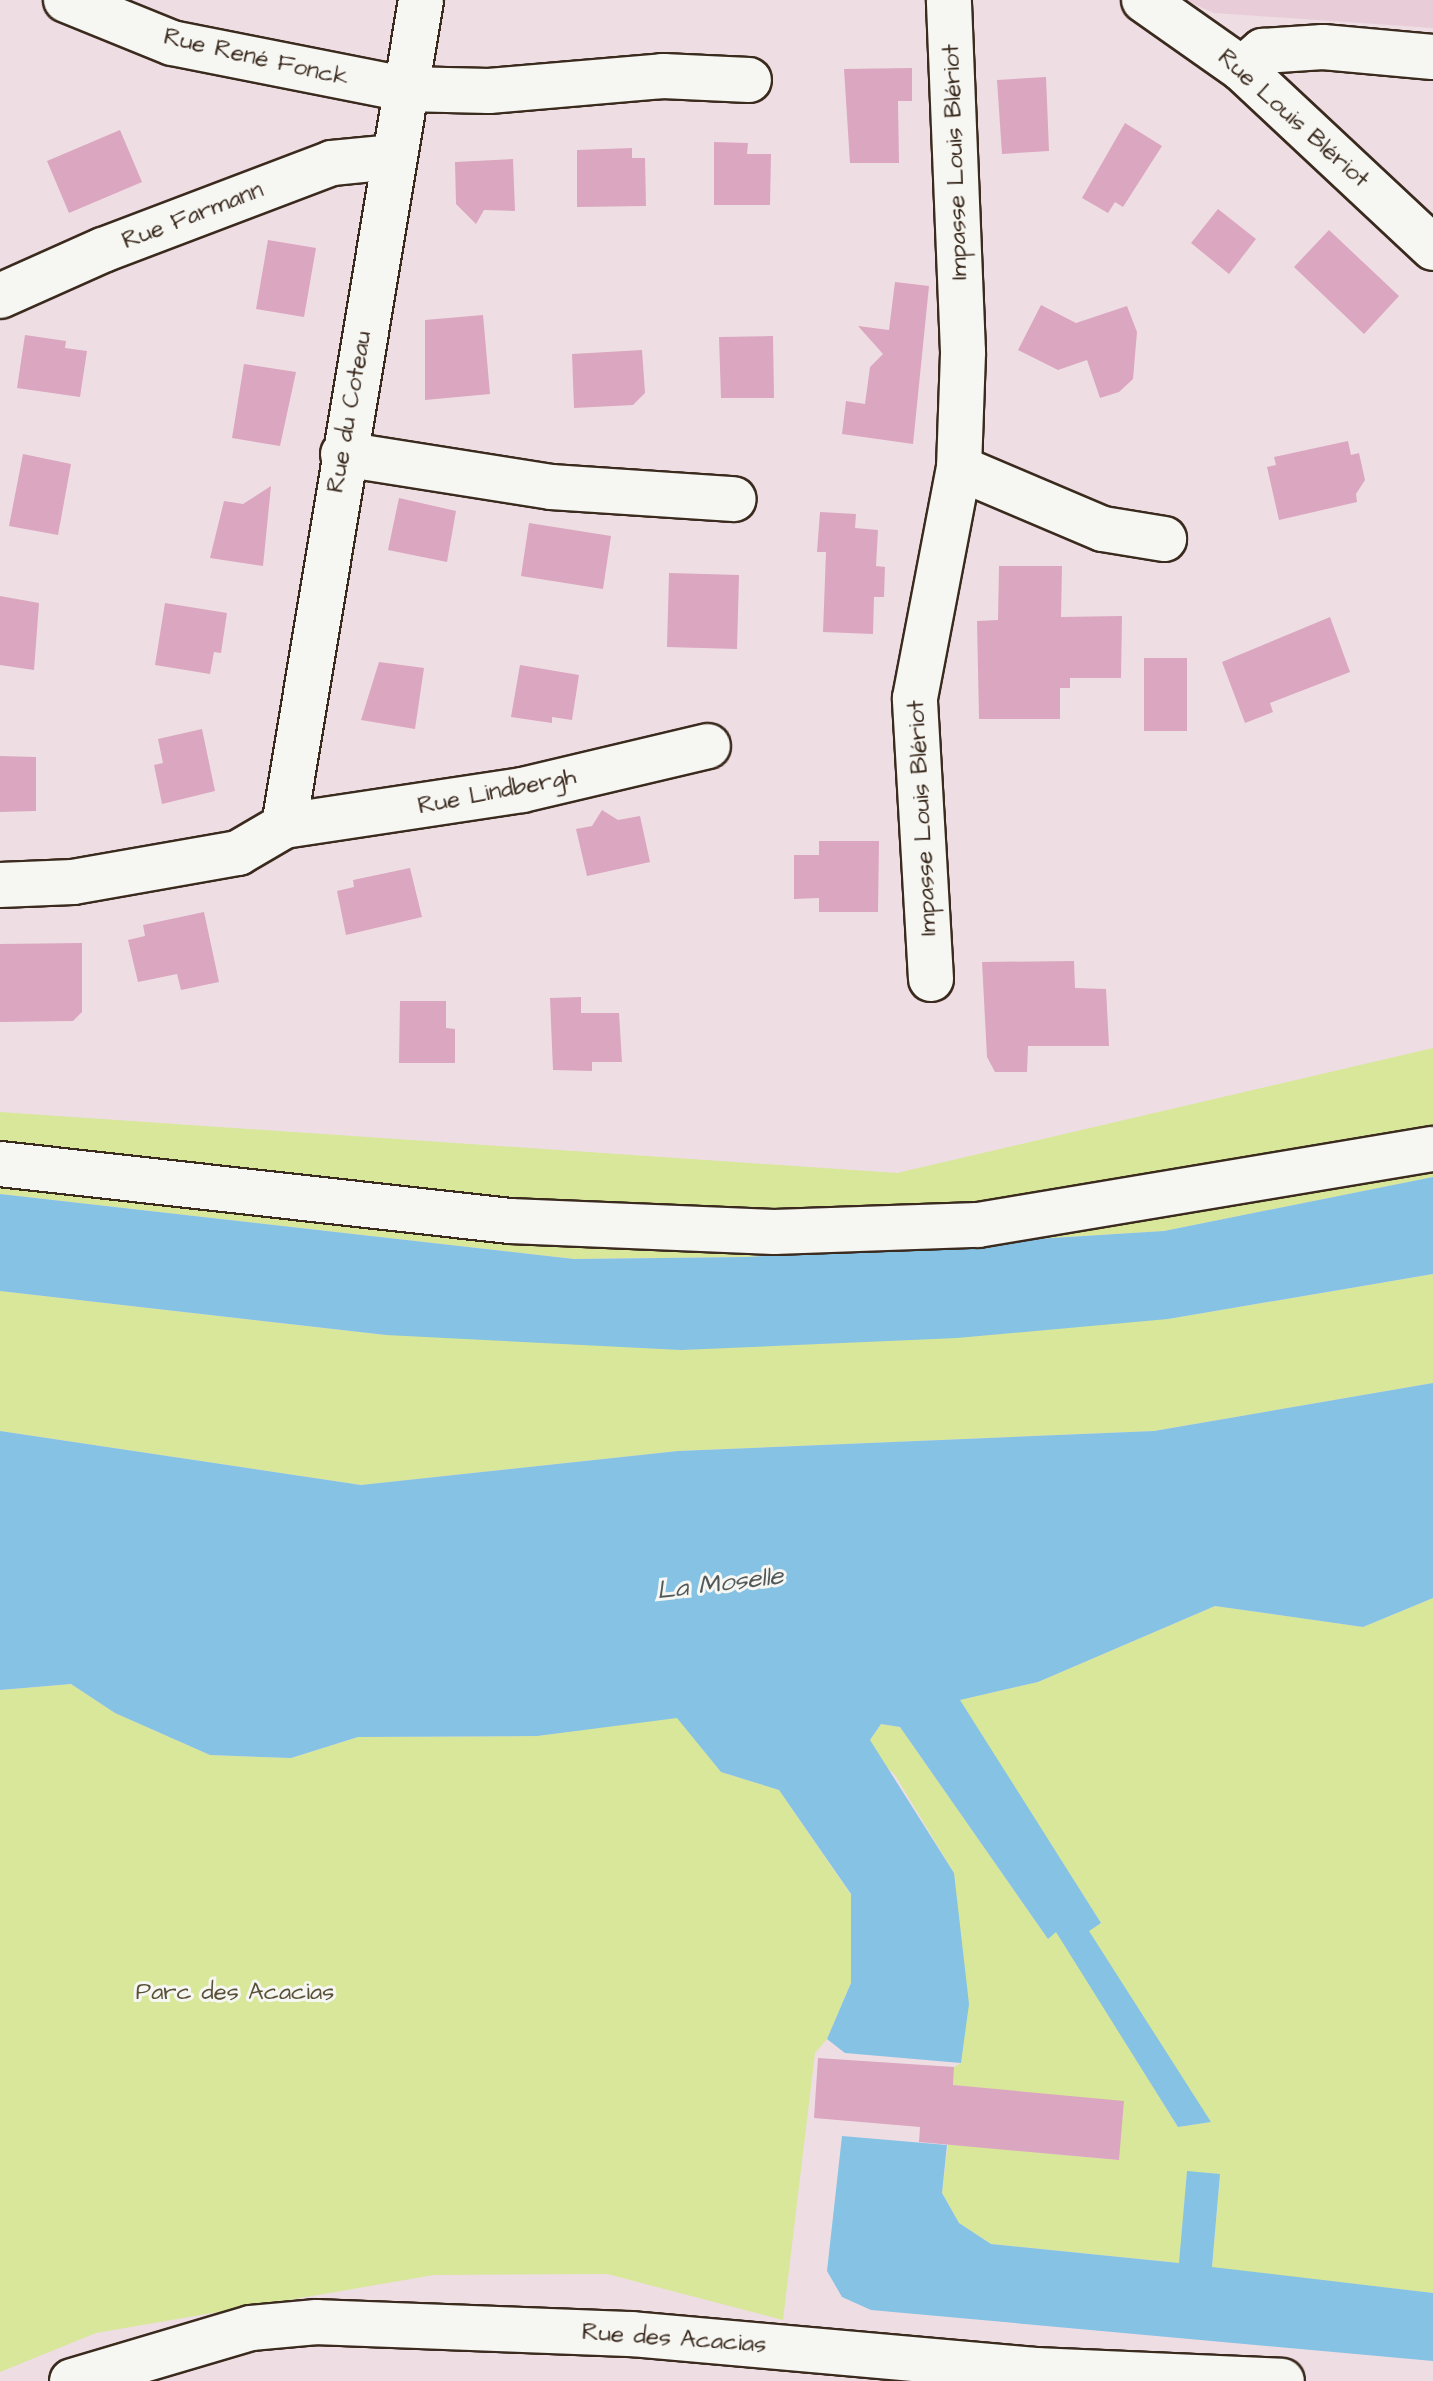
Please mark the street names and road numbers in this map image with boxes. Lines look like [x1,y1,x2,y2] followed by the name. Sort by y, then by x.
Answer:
[161,23,351,93] street label: Rue René Fonck
[937,44,975,280] street label: Impasse Louis Blériot
[1212,44,1374,194] street label: Rue Louis Blériot
[118,176,268,256] street label: Rue Farmann
[322,329,378,495] street label: Rue du Coteau
[902,699,944,937] street label: Impasse Louis Blériot
[416,763,578,821] street label: Rue Lindbergh
[581,2318,767,2360] street label: Rue des Acacias

